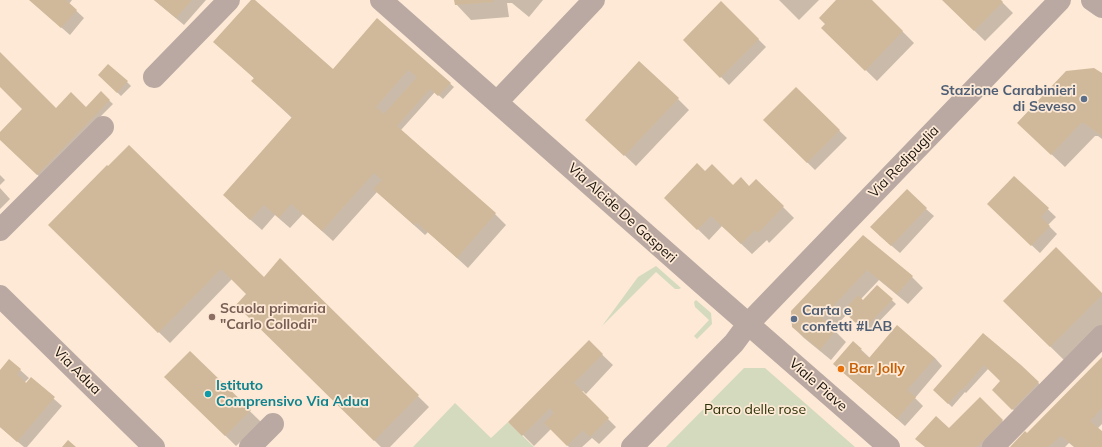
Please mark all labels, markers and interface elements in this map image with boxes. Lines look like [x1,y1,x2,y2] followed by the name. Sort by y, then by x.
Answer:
[940,83,1076,116] place label: Stazione Carabinieri di Seveso
[1079,94,1089,104] marker: Stazione Carabinieri di Seveso
[865,122,943,202] street label: Via Redipuglia
[564,160,680,266] street label: Via Alcide De Gasperi
[220,301,326,334] place label: Scuola primaria "Carlo Collodi"
[802,303,892,336] place label: Carta e confetti #LAB
[207,312,217,322] marker: Scuola primaria "Carlo Collodi"
[789,314,799,324] marker: Carta e confetti #LAB
[50,344,104,398] street label: Via Adua
[785,355,851,415] street label: Viale Piave
[849,361,905,377] place label: Bar Jolly
[836,364,846,374] marker: Bar Jolly
[216,378,369,410] place label: Istituto Comprensivo Via Adua
[203,389,213,399] marker: Istituto Comprensivo Via Adua
[704,402,806,418] park label: Parco delle rose

